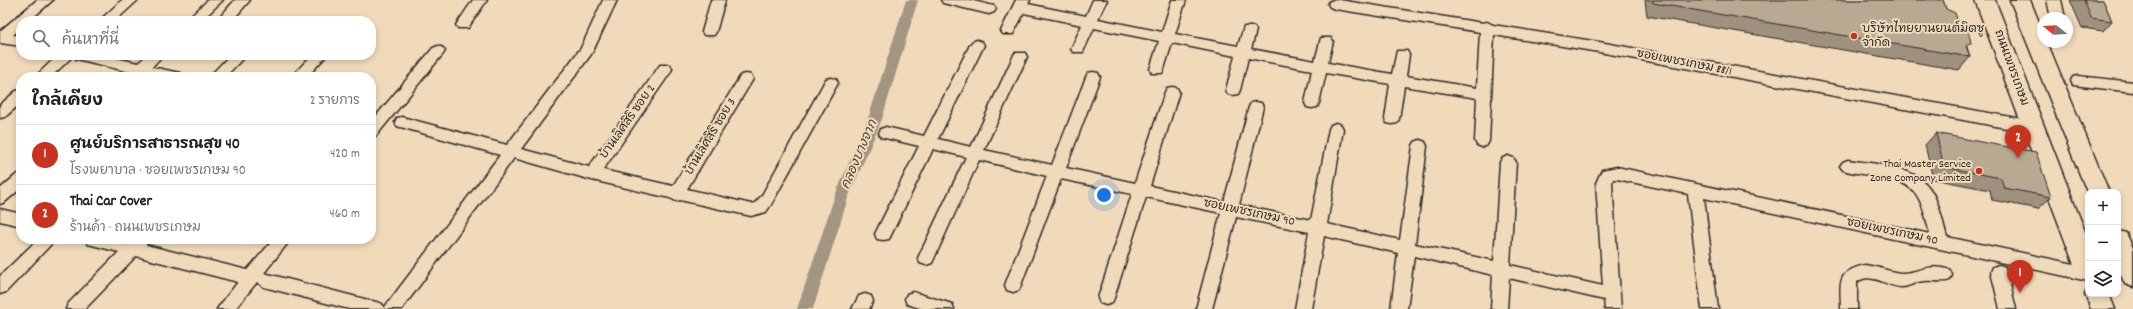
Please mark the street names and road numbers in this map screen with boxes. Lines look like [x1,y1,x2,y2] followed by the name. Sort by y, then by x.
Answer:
[1989,28,2033,108] street label: ถนนเพชรเกษม
[1635,45,1733,81] street label: ซอยเพชรเกษม 88/1
[596,81,660,163] street label: บ้านเลิศสิริ ซอย 2
[681,95,741,179] street label: บ้านเลิศสิริ ซอย 3
[1202,195,1296,231] street label: ซอยเพชรเกษม 90
[1845,214,1939,250] street label: ซอยเพชรเกษม 90

